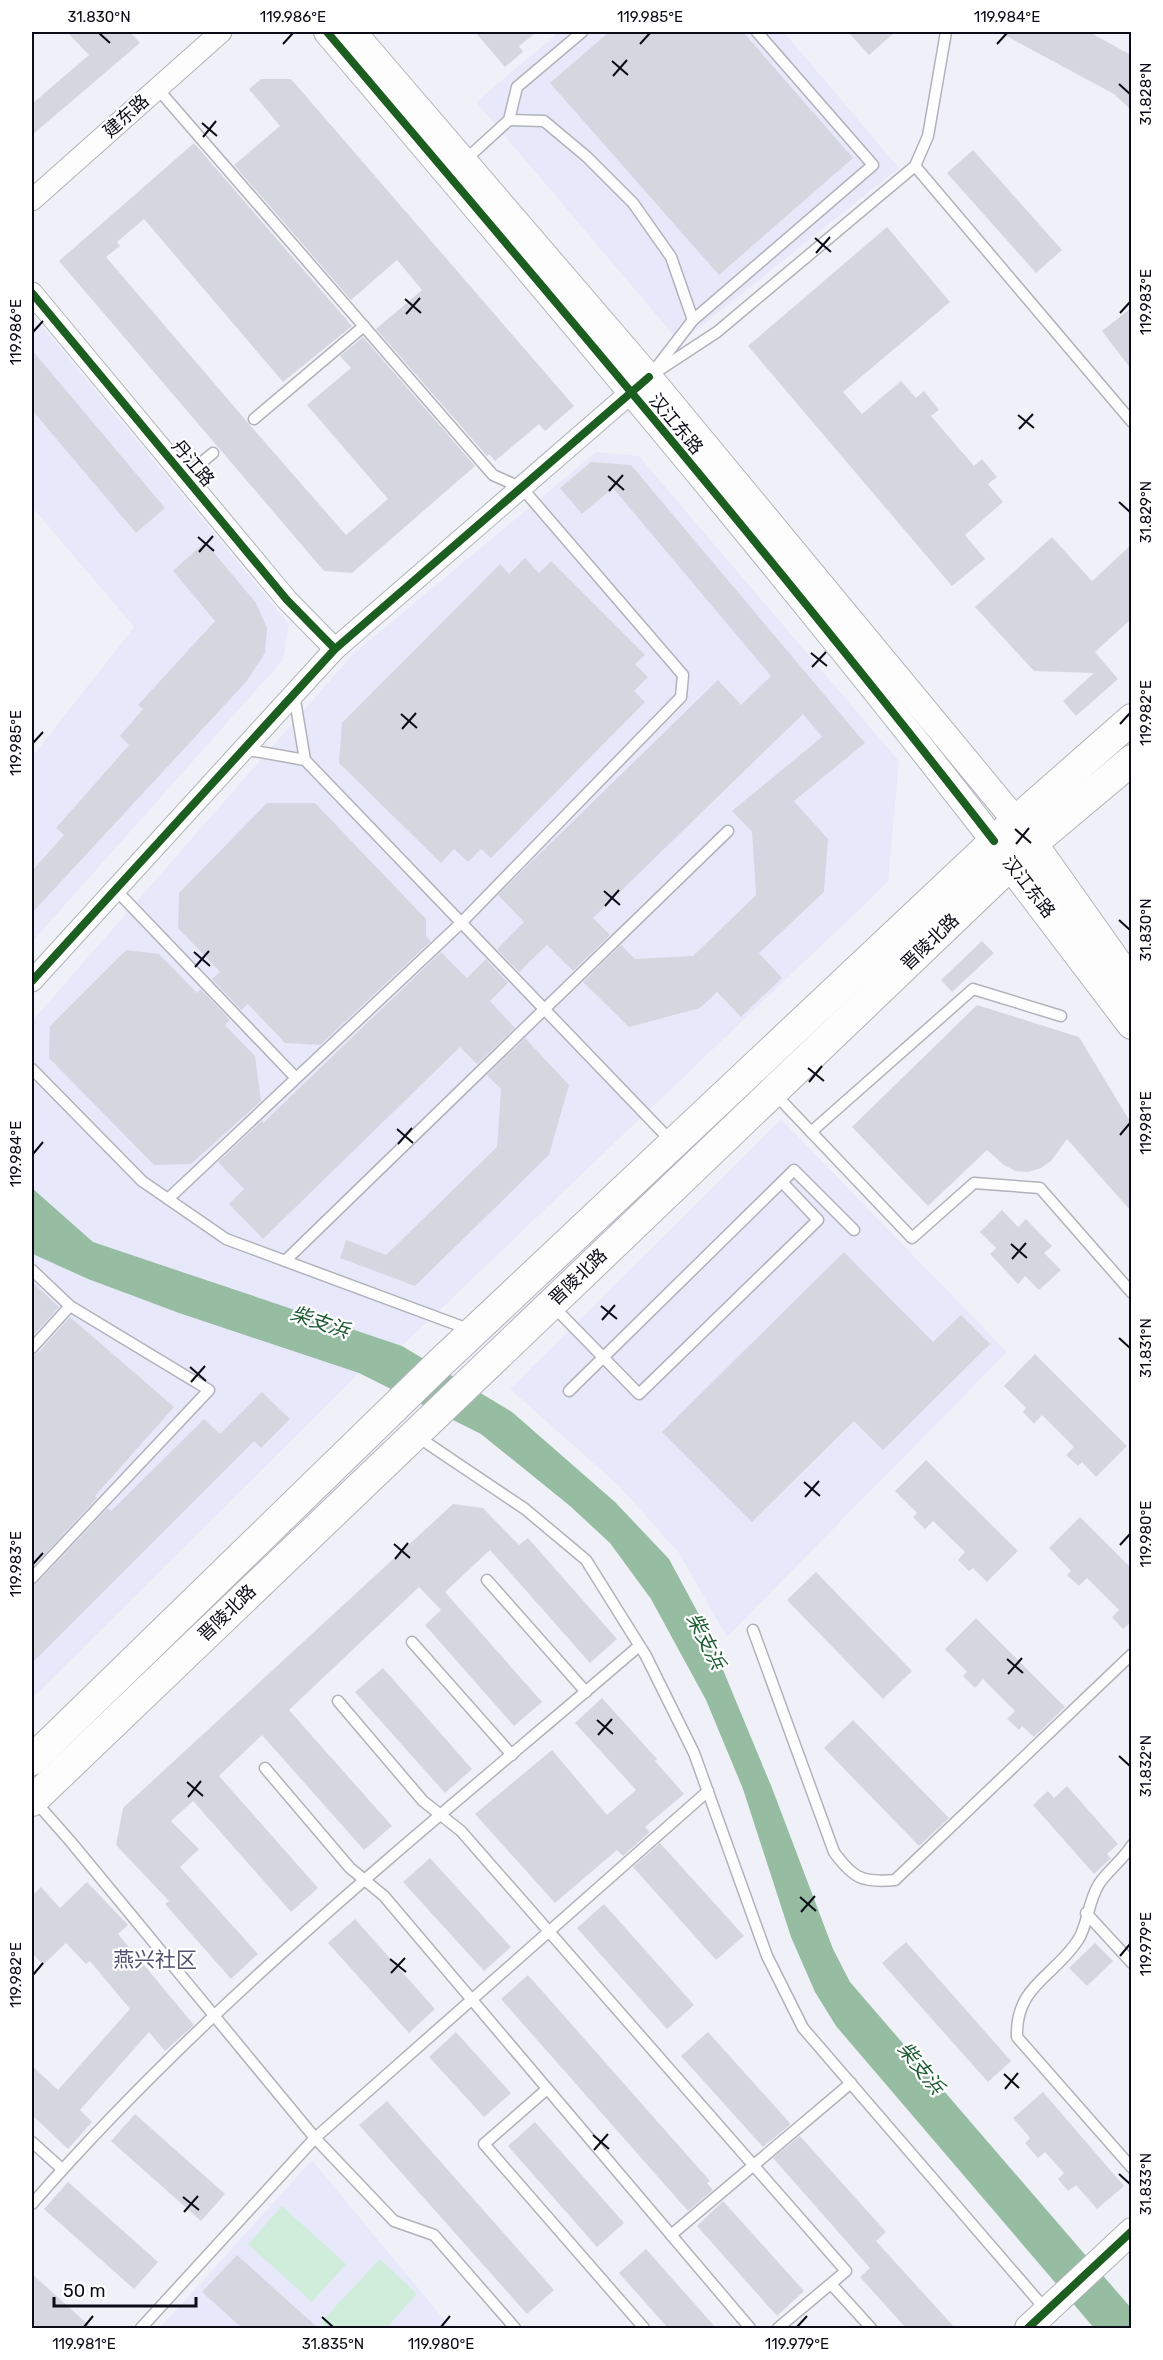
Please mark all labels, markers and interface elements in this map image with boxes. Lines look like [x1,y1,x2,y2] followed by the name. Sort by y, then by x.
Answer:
[67,8,131,26] text: 31.830°N
[260,8,326,26] text: 119.986°E
[617,8,683,26] text: 119.985°E
[974,8,1040,26] text: 119.984°E
[1137,63,1155,125] text: 31.828°N
[99,90,153,142] street label: 建东路
[1137,269,1155,335] text: 119.983°E
[7,299,25,365] text: 119.986°E
[644,389,708,459] street label: 汉江东路
[167,435,219,491] street label: 丹江路
[1137,481,1155,543] text: 31.829°N
[1137,680,1155,746] text: 119.982°E
[7,710,25,776] text: 119.985°E
[998,852,1060,922] street label: 汉江东路
[1137,898,1155,962] text: 31.830°N
[896,909,964,975] street label: 晋陵北路
[1137,1091,1155,1155] text: 119.981°E
[7,1121,25,1187] text: 119.984°E
[544,1244,612,1310] street label: 晋陵北路
[288,1301,354,1344] water label: 柴支浜
[1137,1318,1155,1378] text: 31.831°N
[1137,1501,1155,1567] text: 119.980°E
[7,1531,25,1597] text: 119.983°E
[193,1580,261,1646] street label: 晋陵北路
[682,1609,731,1675] water label: 柴支浜
[1137,1735,1155,1797] text: 31.832°N
[1137,1912,1155,1976] text: 119.979°E
[7,1942,25,2008] text: 119.982°E
[113,1947,197,1972] district label: 燕兴社区
[893,2037,950,2100] water label: 柴支浜
[1137,2153,1155,2215] text: 31.833°N
[54,2270,196,2308] scale bar
[63,2280,106,2302] text: 50 m
[52,2335,116,2353] text: 119.981°E
[302,2335,364,2353] text: 31.835°N
[408,2335,474,2353] text: 119.980°E
[765,2335,829,2353] text: 119.979°E

